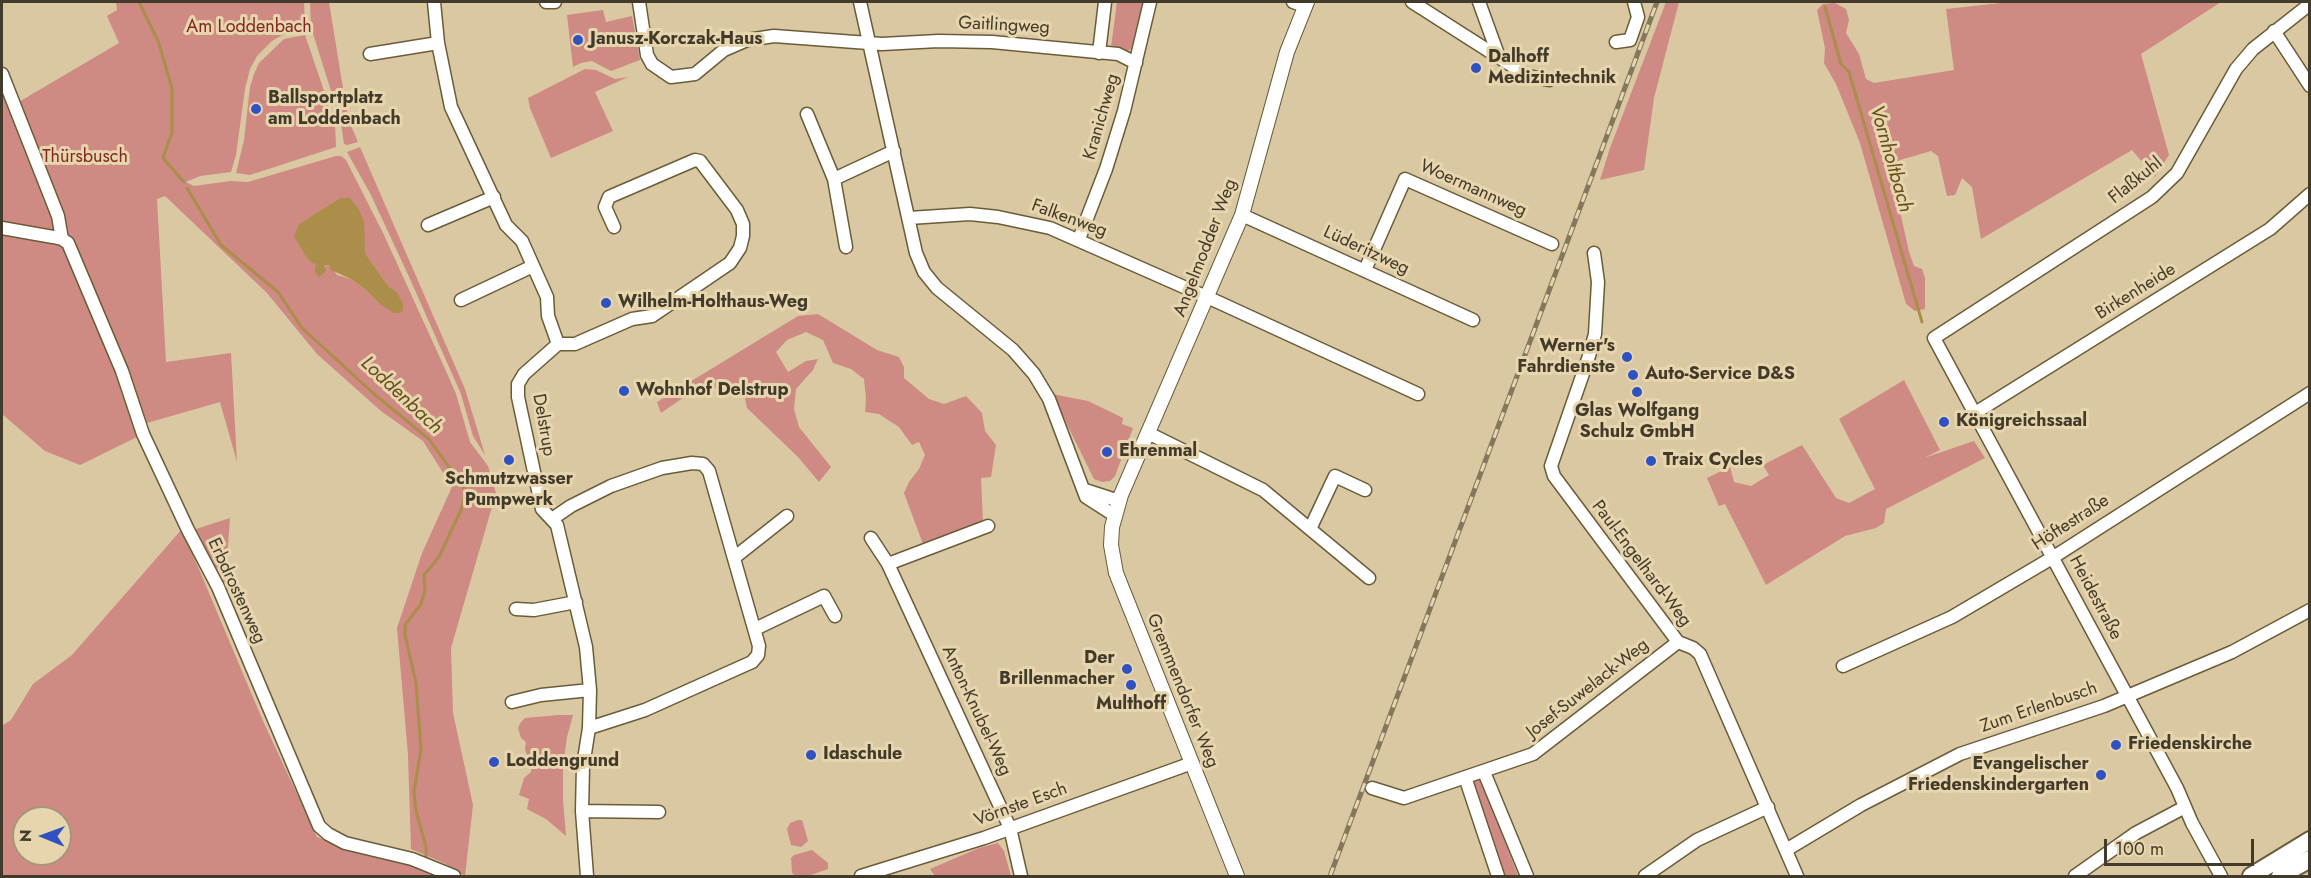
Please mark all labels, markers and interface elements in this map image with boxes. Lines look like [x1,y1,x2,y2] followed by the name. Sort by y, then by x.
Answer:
[958,13,1050,39] street label: Gaitlingweg
[186,17,312,39] park label: Am Loddenbach
[590,29,763,51] place label: Janusz-Korczak-Haus
[571,33,585,47] marker: Janusz-Korczak-Haus
[1488,47,1616,90] place label: Dalhoff Medizintechnik
[1469,61,1483,75] marker: Dalhoff Medizintechnik
[1079,71,1125,163] street label: Kranichweg
[268,88,401,130] place label: Ballsportplatz am Loddenbach
[249,102,263,116] marker: Ballsportplatz am Loddenbach
[1863,103,1917,215] water label: Vornholtbach
[42,147,128,169] park label: Thürsbusch
[2105,153,2167,209] street label: Flaßkuhl
[1416,156,1530,222] street label: Woermannweg
[1170,176,1242,320] street label: Angelmodder Weg
[1028,195,1110,243] street label: Falkenweg
[1320,222,1412,280] street label: Lüderitzweg
[2092,259,2180,325] street label: Birkenheide
[618,292,808,314] place label: Wilhelm-Holthaus-Weg
[599,296,613,310] marker: Wilhelm-Holthaus-Weg
[1517,336,1615,378] place label: Werner's Fahrdienste
[1620,350,1634,364] marker: Werner's Fahrdienste
[355,352,447,440] water label: Loddenbach
[1645,364,1795,386] place label: Auto-Service D&S
[1626,368,1640,382] marker: Auto-Service D&S
[636,380,789,402] place label: Wohnhof Delstrup
[617,384,631,398] marker: Wohnhof Delstrup
[1630,385,1644,399] marker: Glas Wolfgang Schulz GmbH
[527,392,559,458] street label: Delstrup
[1575,401,1699,444] place label: Glas Wolfgang Schulz GmbH
[1956,411,2087,433] place label: Königreichssaal
[1937,415,1951,429] marker: Königreichssaal
[1119,441,1197,463] place label: Ehrenmal
[1100,445,1114,459] marker: Ehrenmal
[1663,450,1763,472] place label: Traix Cycles
[502,453,516,467] marker: Schmutzwasser Pumpwerk
[1644,454,1658,468] marker: Traix Cycles
[445,469,573,512] place label: Schmutzwasser Pumpwerk
[2029,490,2113,556] street label: Höftestraße
[1586,497,1696,631] street label: Paul-Engelhard-Weg
[202,535,270,647] street label: Erbdrostenweg
[2064,552,2126,644] street label: Heidestraße
[1141,611,1223,771] street label: Gremmendorfer Weg
[1523,635,1653,743] street label: Josef-Suwelack-Weg
[936,642,1016,780] street label: Anton-Knubel-Weg
[999,648,1115,690] place label: Der Brillenmacher
[1120,662,1134,676] marker: Der Brillenmacher
[1124,678,1138,692] marker: Multhoff
[1978,678,2100,738] street label: Zum Erlenbusch
[1096,694,1166,716] place label: Multhoff
[2128,734,2252,756] place label: Friedenskirche
[2109,738,2123,752] marker: Friedenskirche
[823,744,902,766] place label: Idaschule
[804,748,818,762] marker: Idaschule
[506,751,619,773] place label: Loddengrund
[1908,754,2089,796] place label: Evangelischer Friedenskindergarten
[487,755,501,769] marker: Loddengrund
[2094,768,2108,782] marker: Evangelischer Friedenskindergarten
[972,778,1070,832] street label: Vörnste Esch
[12,806,72,866] north arrow
[2107,827,2257,865] scale bar
[14,829,37,842] text: N
[2115,836,2164,862] text: 100 m

